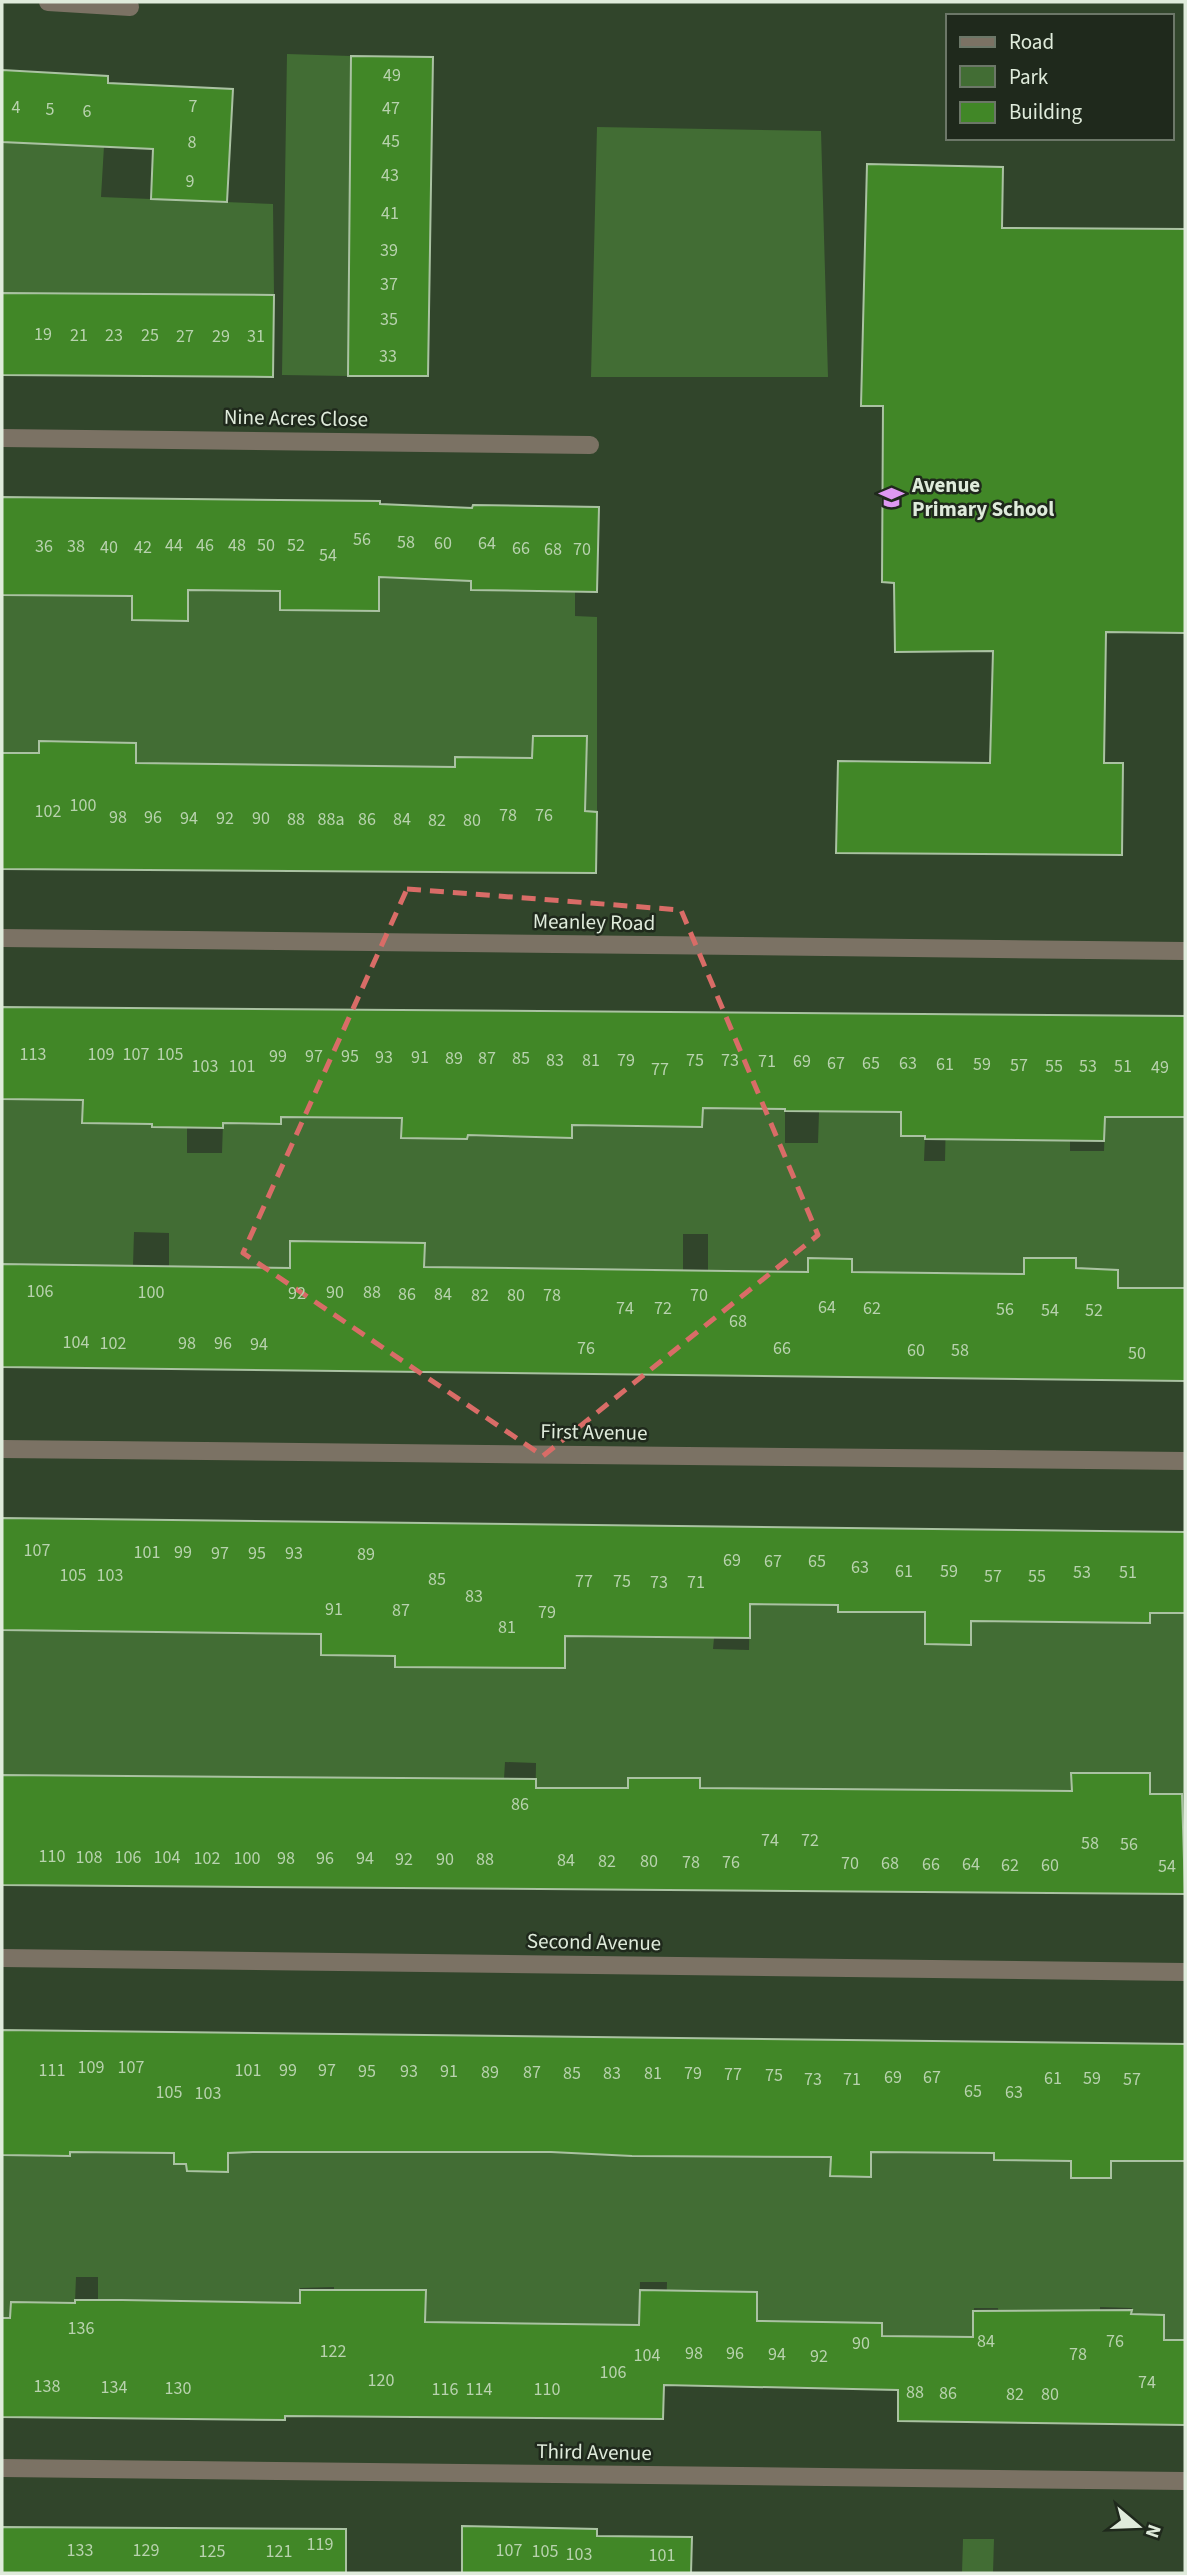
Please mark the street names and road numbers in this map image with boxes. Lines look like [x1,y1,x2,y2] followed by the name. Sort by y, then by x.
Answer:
[224,402,368,434] street label: Nine Acres Close
[533,906,655,938] street label: Meanley Road
[540,1416,648,1448] street label: First Avenue
[527,1926,661,1958] street label: Second Avenue
[536,2436,652,2468] street label: Third Avenue

